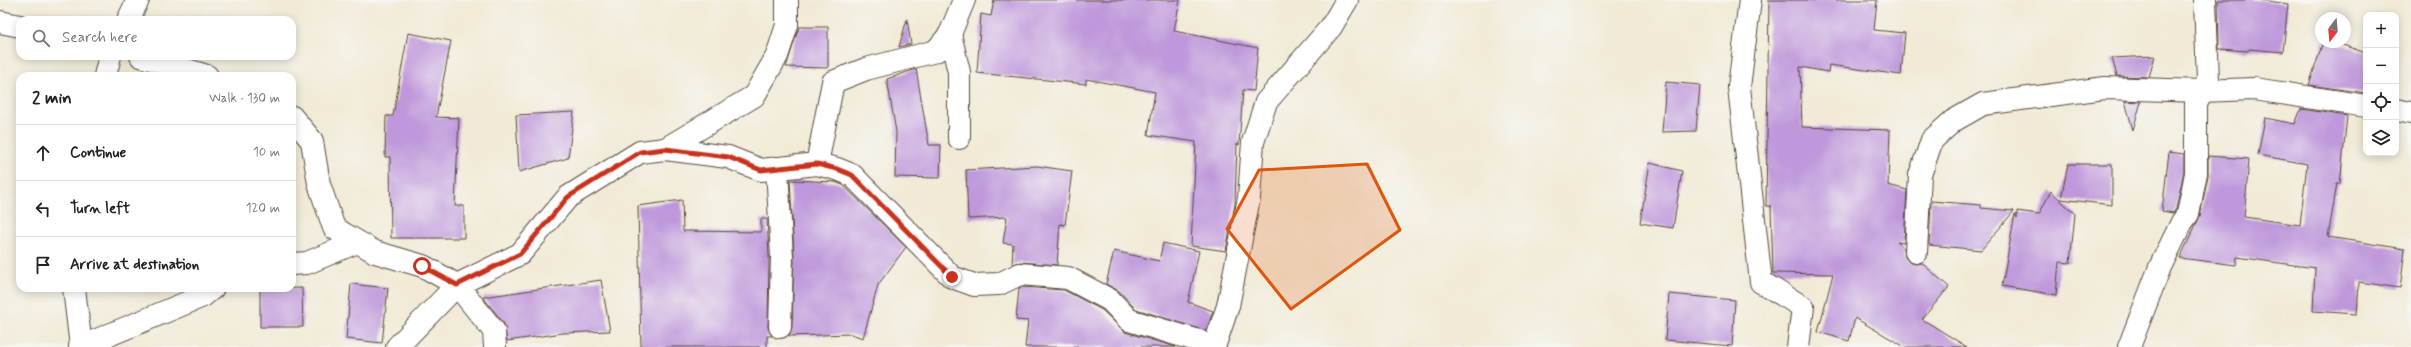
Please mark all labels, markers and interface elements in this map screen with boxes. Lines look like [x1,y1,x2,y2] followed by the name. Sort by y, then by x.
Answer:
[2315,12,2351,48] north arrow
[2363,12,2399,156] map controls
[2363,12,2399,48] button: +
[16,16,296,60] search box
[30,27,52,49] icon: search
[62,28,138,48] text: Search here
[2363,48,2399,84] button: −
[2363,84,2399,120] button: locate
[32,87,72,109] text: 2 min
[209,90,280,107] text: Walk · 130 m
[2363,120,2399,156] button: layers
[32,142,54,164] icon: ahead
[70,143,126,163] text: Continue
[253,144,280,161] text: 10 m
[32,198,54,220] icon: left
[70,199,130,219] text: Turn left
[246,200,280,217] text: 120 m
[32,254,54,276] icon: arrive
[70,255,199,275] text: Arrive at destination
[413,257,431,275] route start
[943,268,961,286] route end

